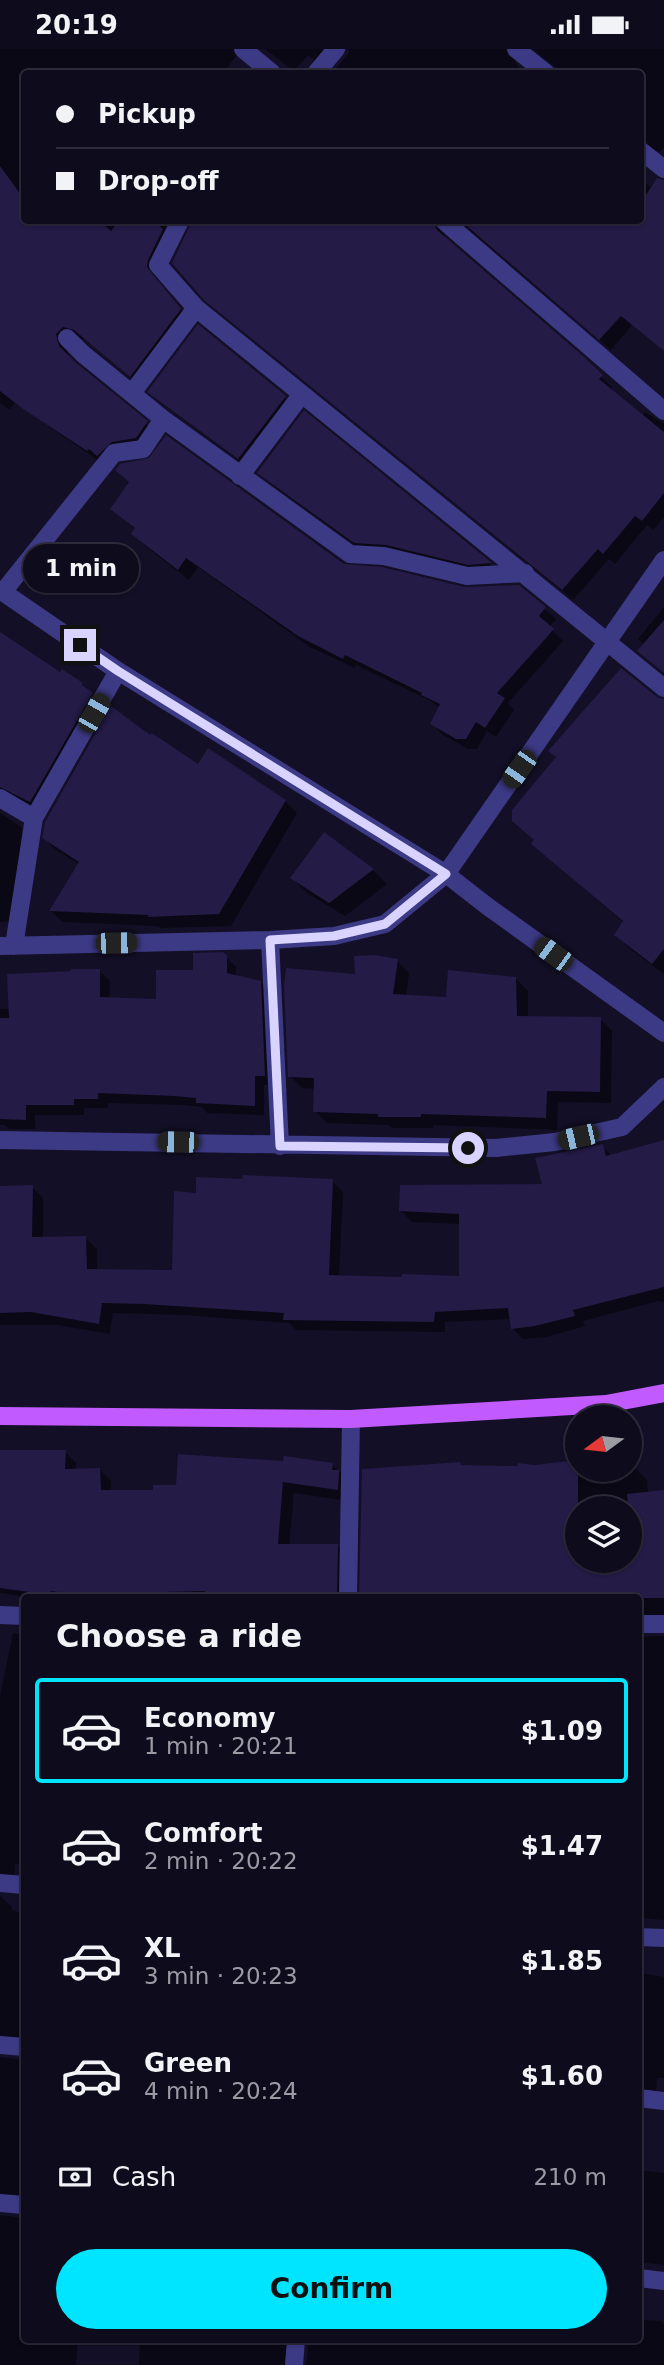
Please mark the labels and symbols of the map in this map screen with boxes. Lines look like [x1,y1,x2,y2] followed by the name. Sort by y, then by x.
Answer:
[22,543,138,593] callout: 1 min
[64,629,96,661] route end
[75,690,114,736] car
[499,746,540,792] car
[95,932,138,954] car
[530,933,577,975] car
[556,1122,601,1152] car
[157,1131,200,1153] car
[452,1132,484,1164] route start
[565,1405,642,1482] north arrow

